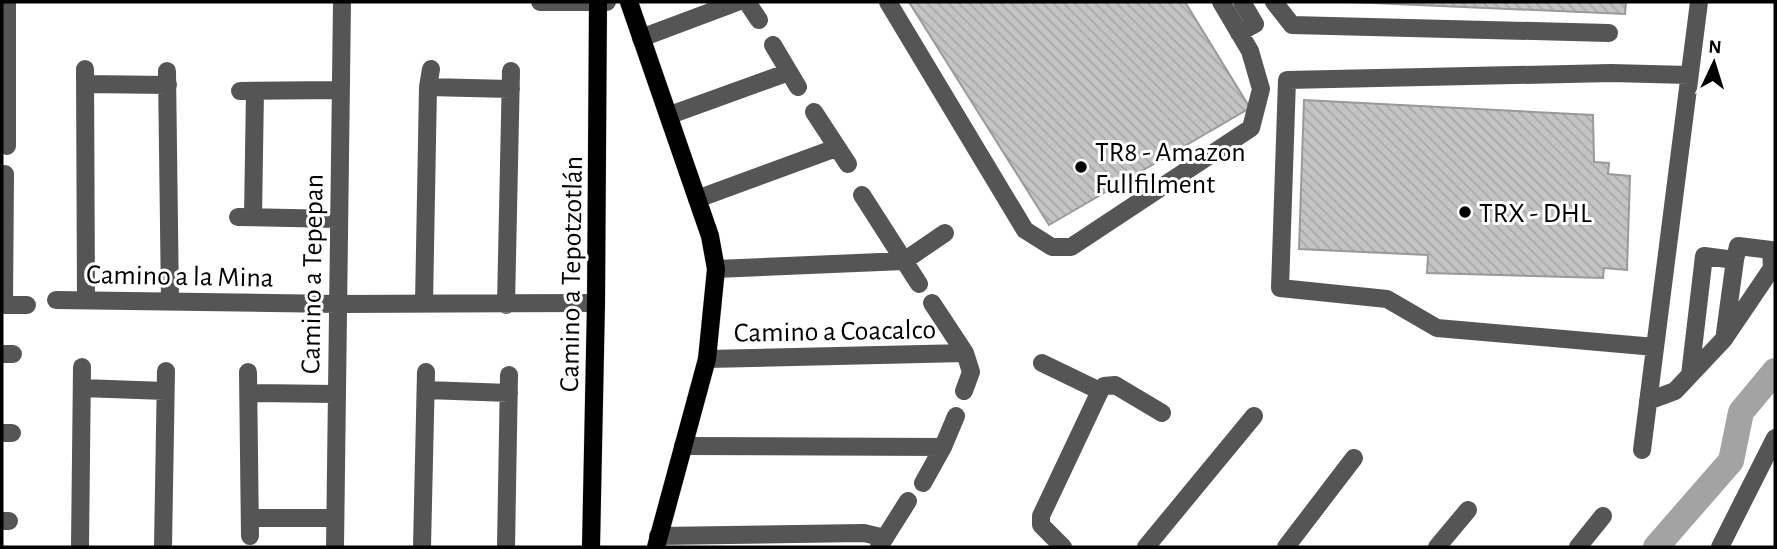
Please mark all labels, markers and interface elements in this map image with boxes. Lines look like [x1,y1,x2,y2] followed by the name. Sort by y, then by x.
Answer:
[1679,28,1749,98] north arrow
[1708,38,1722,57] text: N
[1095,139,1246,199] place label: TR8 - Amazon Fullfilment
[556,156,588,392] street label: Camino a Tepotzotlán
[1073,159,1089,175] marker: TR8 - Amazon Fullfilment
[297,174,329,374] street label: Camino a Tepepan
[1479,200,1592,228] place label: TRX - DHL
[1457,204,1473,220] marker: TRX - DHL
[86,261,274,293] street label: Camino a la Mina
[734,316,936,348] street label: Camino a Coacalco

